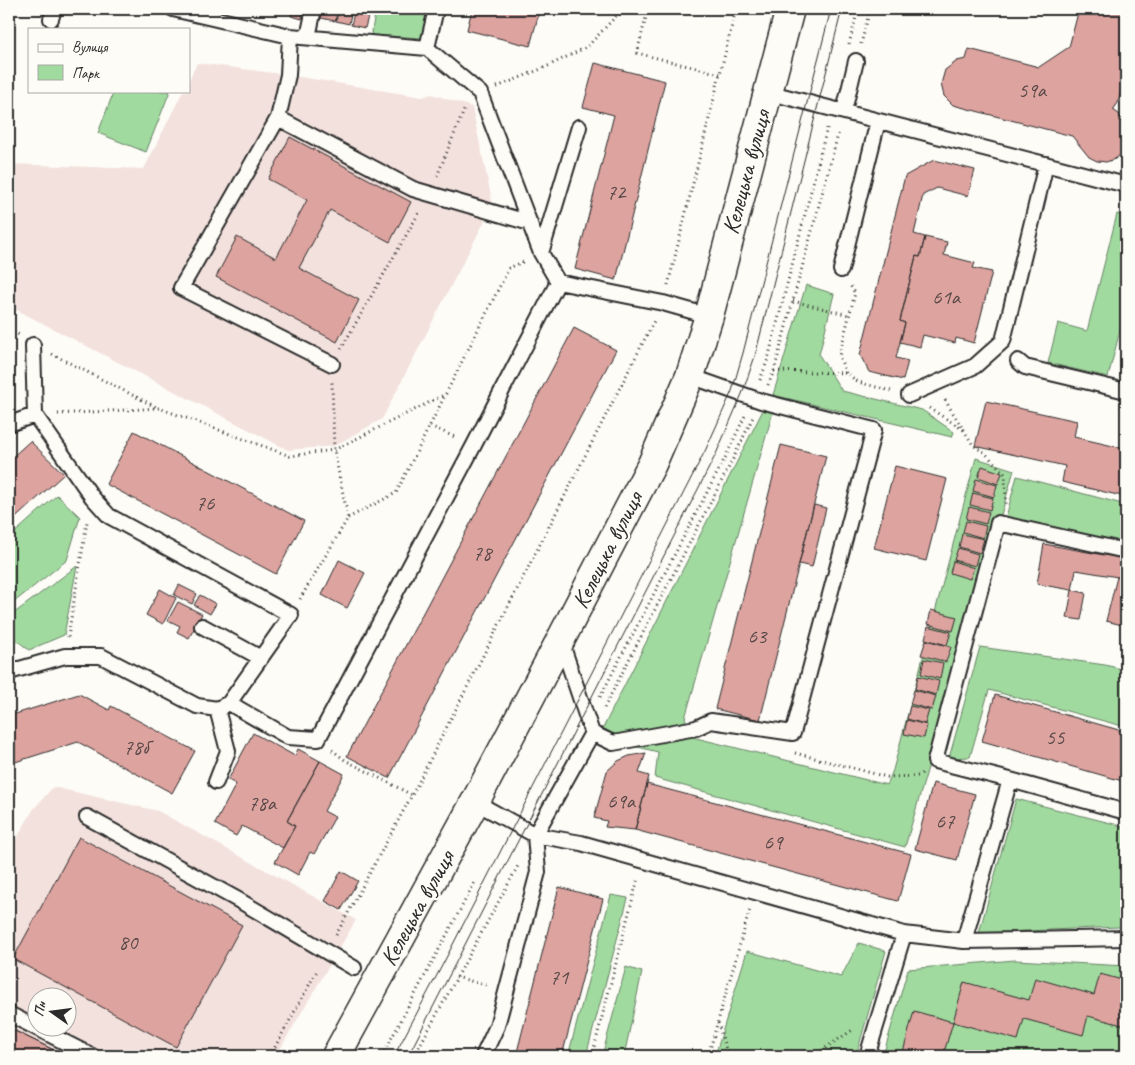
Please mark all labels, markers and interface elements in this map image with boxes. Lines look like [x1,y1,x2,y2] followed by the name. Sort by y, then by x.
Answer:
[28,28,190,92] legend
[72,38,109,57] text: Вулиця
[72,64,100,83] text: Парк
[1018,77,1048,103] house number: 59а
[715,105,777,237] street label: Келецька вулиця
[607,179,627,205] house number: 72
[932,284,962,310] house number: 61а
[565,485,650,614] street label: Келецька вулиця
[196,490,215,516] house number: 76
[473,540,494,566] house number: 78
[748,623,768,649] house number: 63
[1046,724,1066,750] house number: 55
[123,734,154,760] house number: 78б
[607,788,637,814] house number: 69а
[248,790,278,816] house number: 78а
[936,808,956,834] house number: 67
[764,829,784,855] house number: 69
[373,843,462,971] street label: Келецька вулиця
[119,929,139,955] house number: 80
[550,964,570,990] house number: 71
[28,988,78,1038] north arrow
[30,999,50,1018] text: Пн

